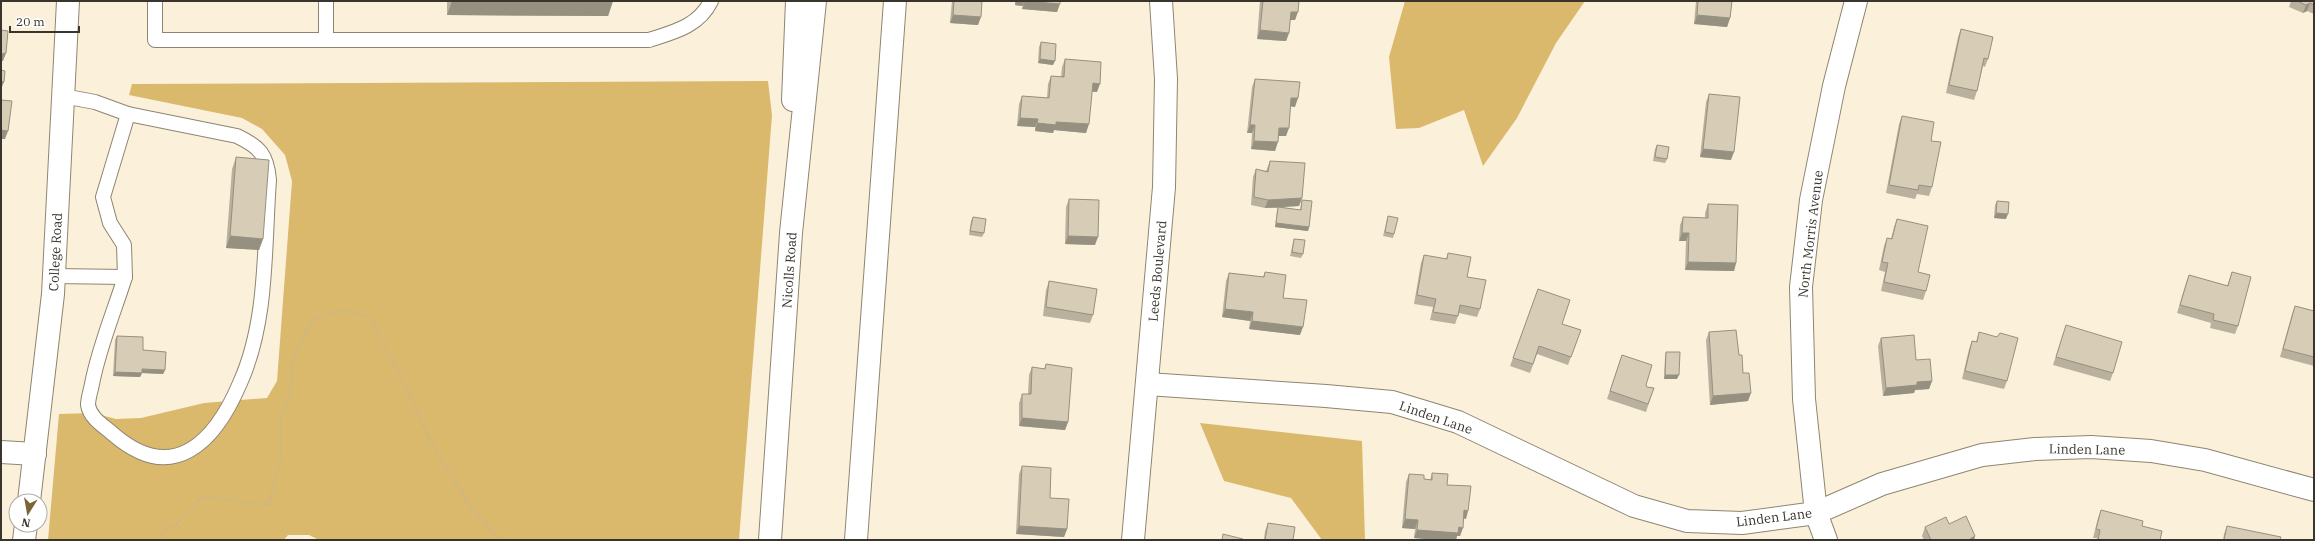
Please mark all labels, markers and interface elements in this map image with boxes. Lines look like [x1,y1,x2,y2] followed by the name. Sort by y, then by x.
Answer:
[10,8,79,34] scale bar
[16,14,45,29] text: 20 m
[1794,169,1827,299] street label: North Morris Avenue
[45,212,66,292] street label: College Road
[1145,220,1170,322] street label: Leeds Boulevard
[778,231,801,309] street label: Nicolls Road
[1397,397,1475,438] street label: Linden Lane
[2049,440,2125,459] street label: Linden Lane
[8,493,48,533] north arrow
[1735,504,1813,531] street label: Linden Lane
[20,515,32,531] text: N

